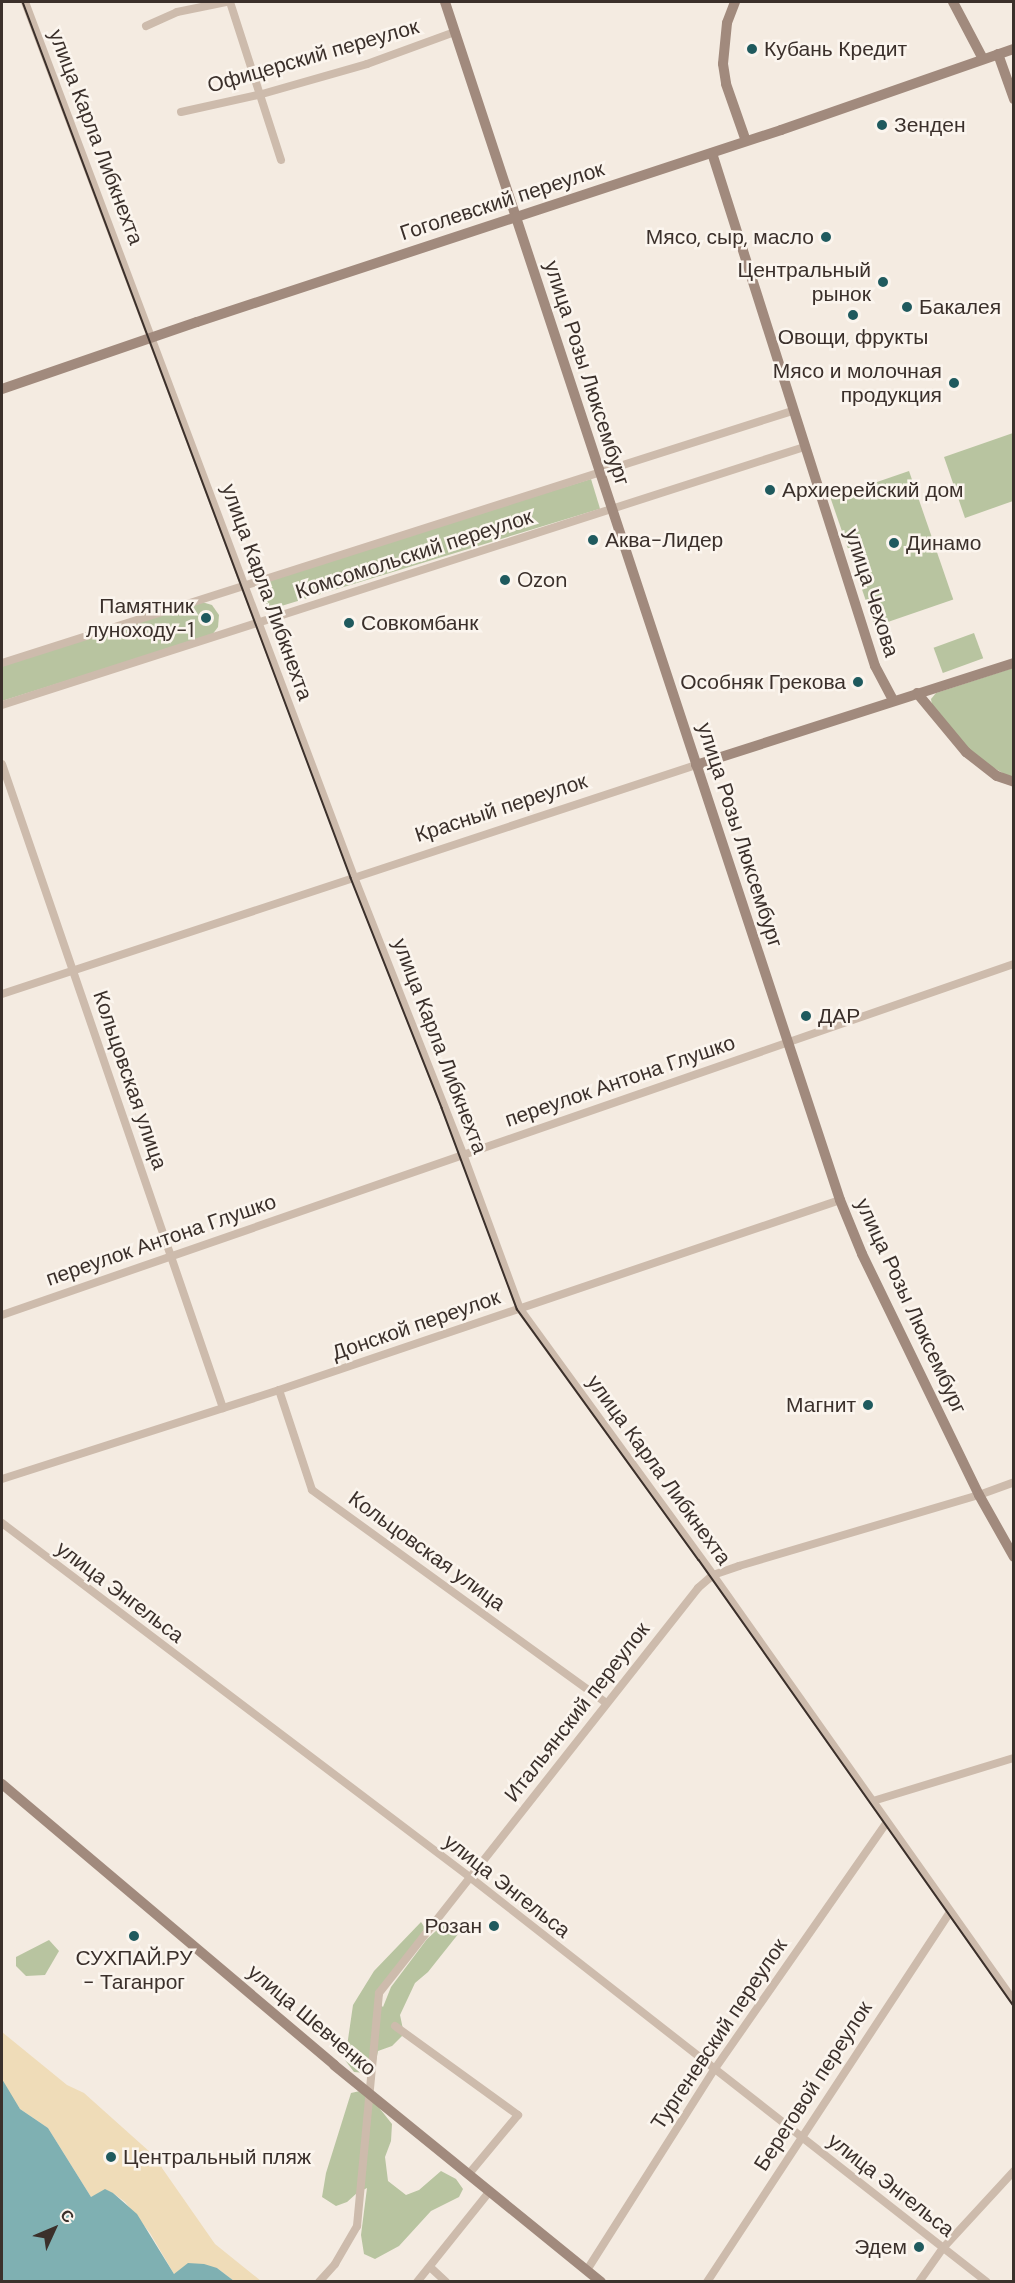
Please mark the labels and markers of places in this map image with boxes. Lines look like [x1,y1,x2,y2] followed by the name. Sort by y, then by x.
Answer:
[764,36,907,62] place label: Кубань Кредит
[745,42,759,56] marker: Кубань Кредит
[894,112,965,138] place label: Зенден
[875,118,889,132] marker: Зенден
[646,224,814,250] place label: Мясо, сыр, масло
[819,230,833,244] marker: Мясо, сыр, масло
[738,257,871,307] place label: Центральный рынок
[876,275,890,289] marker: Центральный рынок
[919,294,1001,320] place label: Бакалея
[900,300,914,314] marker: Бакалея
[846,308,860,322] marker: Овощи, фрукты
[778,324,928,350] place label: Овощи, фрукты
[773,358,942,408] place label: Мясо и молочная продукция
[947,376,961,390] marker: Мясо и молочная продукция
[782,477,964,503] place label: Архиерейский дом
[763,483,777,497] marker: Архиерейский дом
[605,527,723,553] place label: Аква-Лидер
[906,530,981,556] place label: Динамо
[586,533,600,547] marker: Аква-Лидер
[887,536,901,550] marker: Динамо
[517,567,567,593] place label: Ozon
[498,573,512,587] marker: Ozon
[86,593,194,643] place label: Памятник луноходу-1
[361,610,478,636] place label: Совкомбанк
[199,611,213,625] marker: Памятник луноходу-1
[342,616,356,630] marker: Совкомбанк
[680,669,846,695] place label: Особняк Грекова
[851,675,865,689] marker: Особняк Грекова
[818,1003,860,1029] place label: ДАР
[799,1009,813,1023] marker: ДАР
[786,1392,856,1418] place label: Магнит
[861,1398,875,1412] marker: Магнит
[425,1913,482,1939] place label: Розан
[487,1919,501,1933] marker: Розан
[127,1929,141,1943] marker: СУХПАЙ.РУ - Таганрог
[75,1945,193,1995] place label: СУХПАЙ.РУ - Таганрог
[123,2144,311,2170] place label: Центральный пляж
[104,2150,118,2164] marker: Центральный пляж
[854,2234,907,2260] place label: Эдем
[912,2240,926,2254] marker: Эдем

